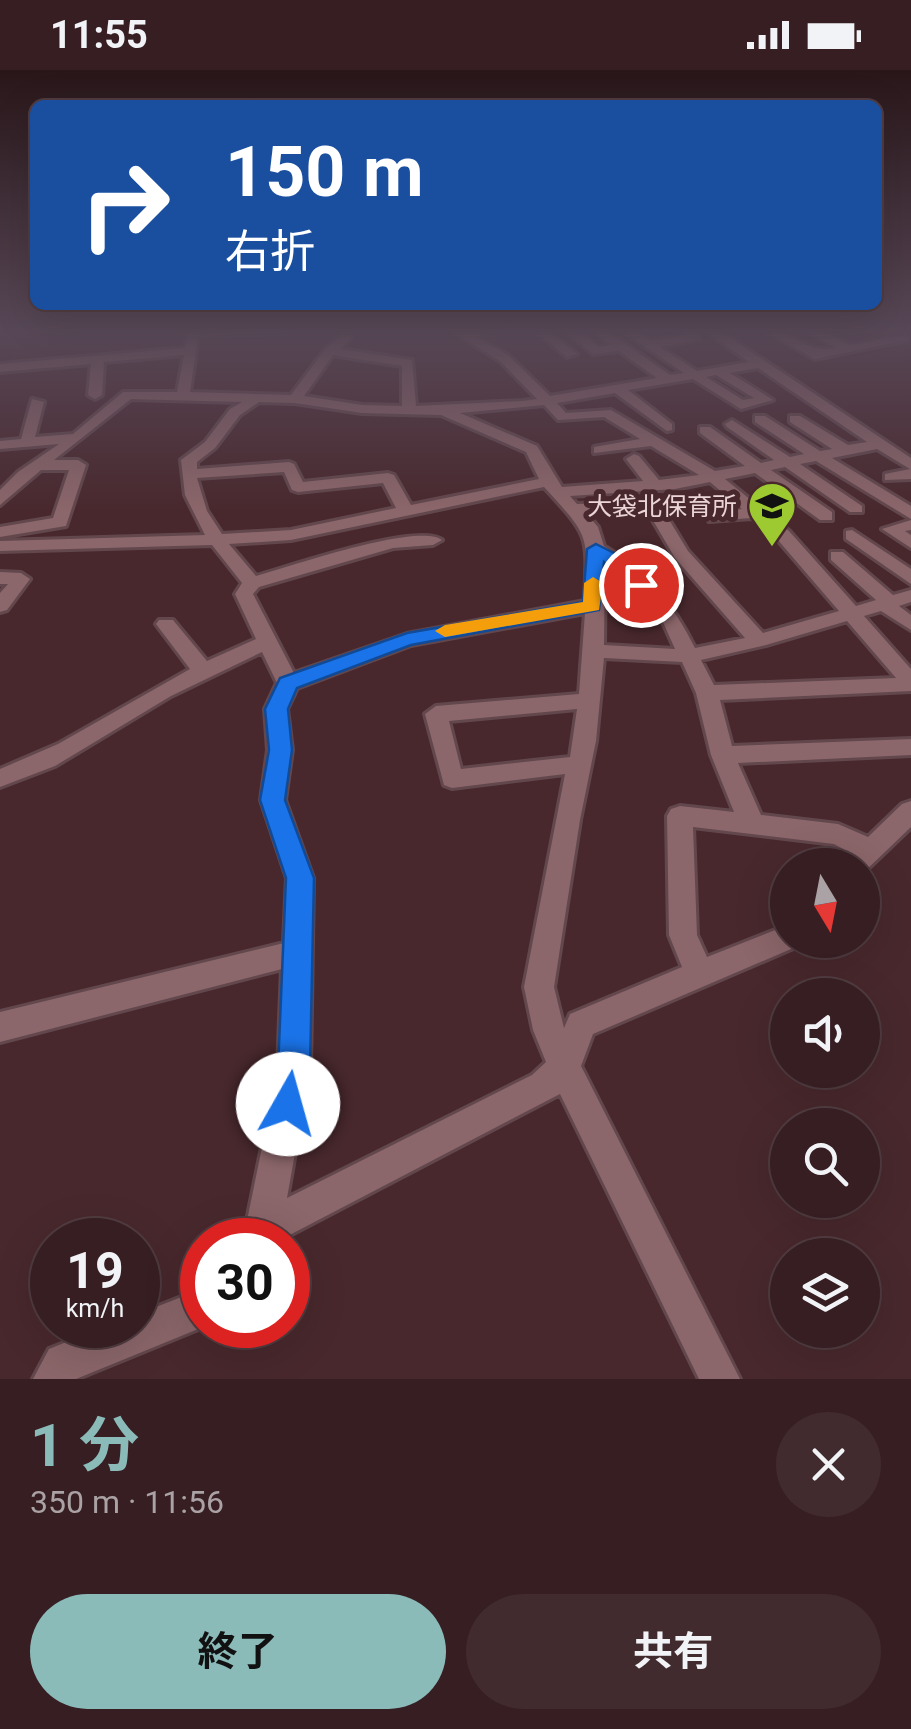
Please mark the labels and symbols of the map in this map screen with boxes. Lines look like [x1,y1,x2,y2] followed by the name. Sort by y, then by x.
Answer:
[746,480,798,548] school or university icon: 大袋北保育所
[587,492,737,521] place label: 大袋北保育所
[599,543,684,628] pin
[770,848,880,958] north arrow
[236,1052,340,1156] position arrow
[180,1218,310,1348] speed limit sign: 30

